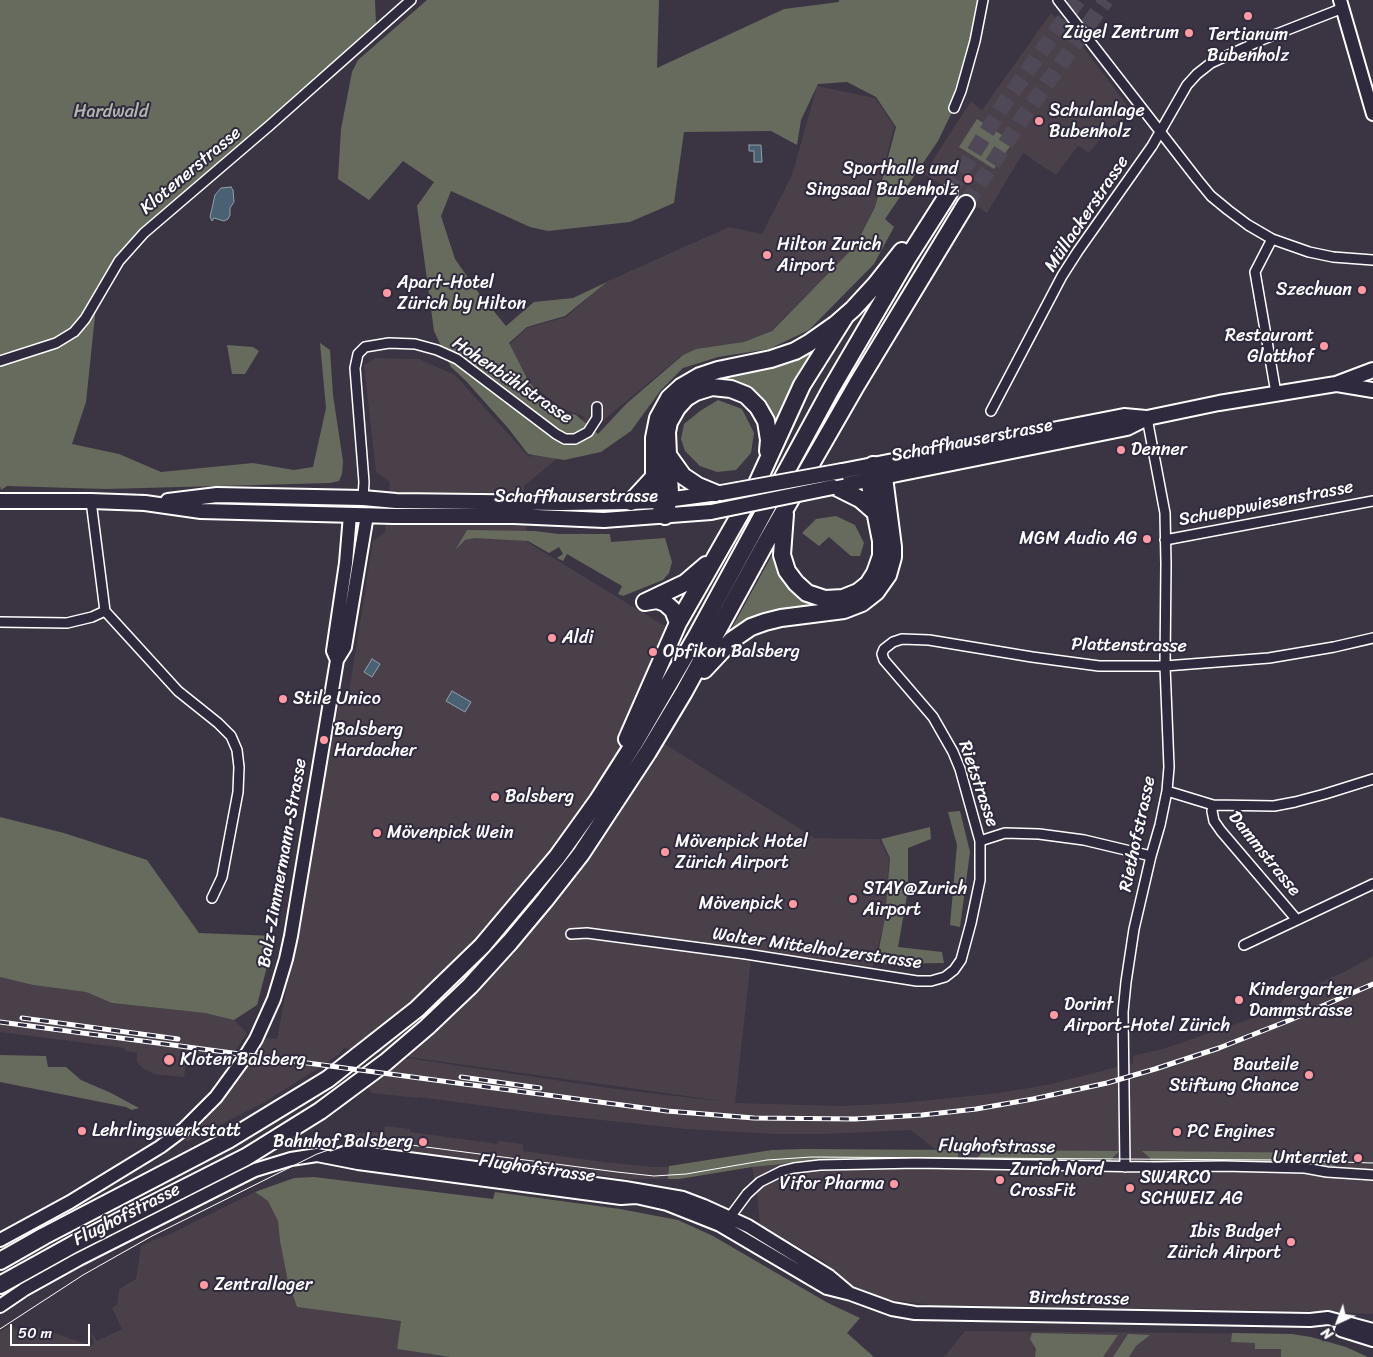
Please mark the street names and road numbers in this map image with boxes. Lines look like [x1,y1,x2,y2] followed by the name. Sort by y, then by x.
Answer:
[136,123,246,219] street label: Klotenerstrasse
[1040,152,1134,276] street label: Müllackerstrasse
[448,333,576,429] street label: Hohenbühlstrasse
[890,415,1054,467] street label: Schaffhauserstrasse
[1177,476,1355,532] street label: Schueppwiesenstrasse
[494,486,658,508] street label: Schaffhauserstrasse
[1071,634,1187,658] street label: Plattenstrasse
[953,738,1003,830] street label: Rietstrasse
[254,757,312,969] street label: Balz-Zimmermann-Strasse
[1115,774,1161,894] street label: Riethofstrasse
[1223,807,1305,901] street label: Dammstrasse
[711,924,923,974] street label: Walter Mittelholzerstrasse
[938,1135,1056,1159] street label: Flughofstrasse
[478,1150,596,1188] street label: Flughofstrasse
[70,1179,184,1251] street label: Flughofstrasse
[1029,1287,1129,1311] street label: Birchstrasse

